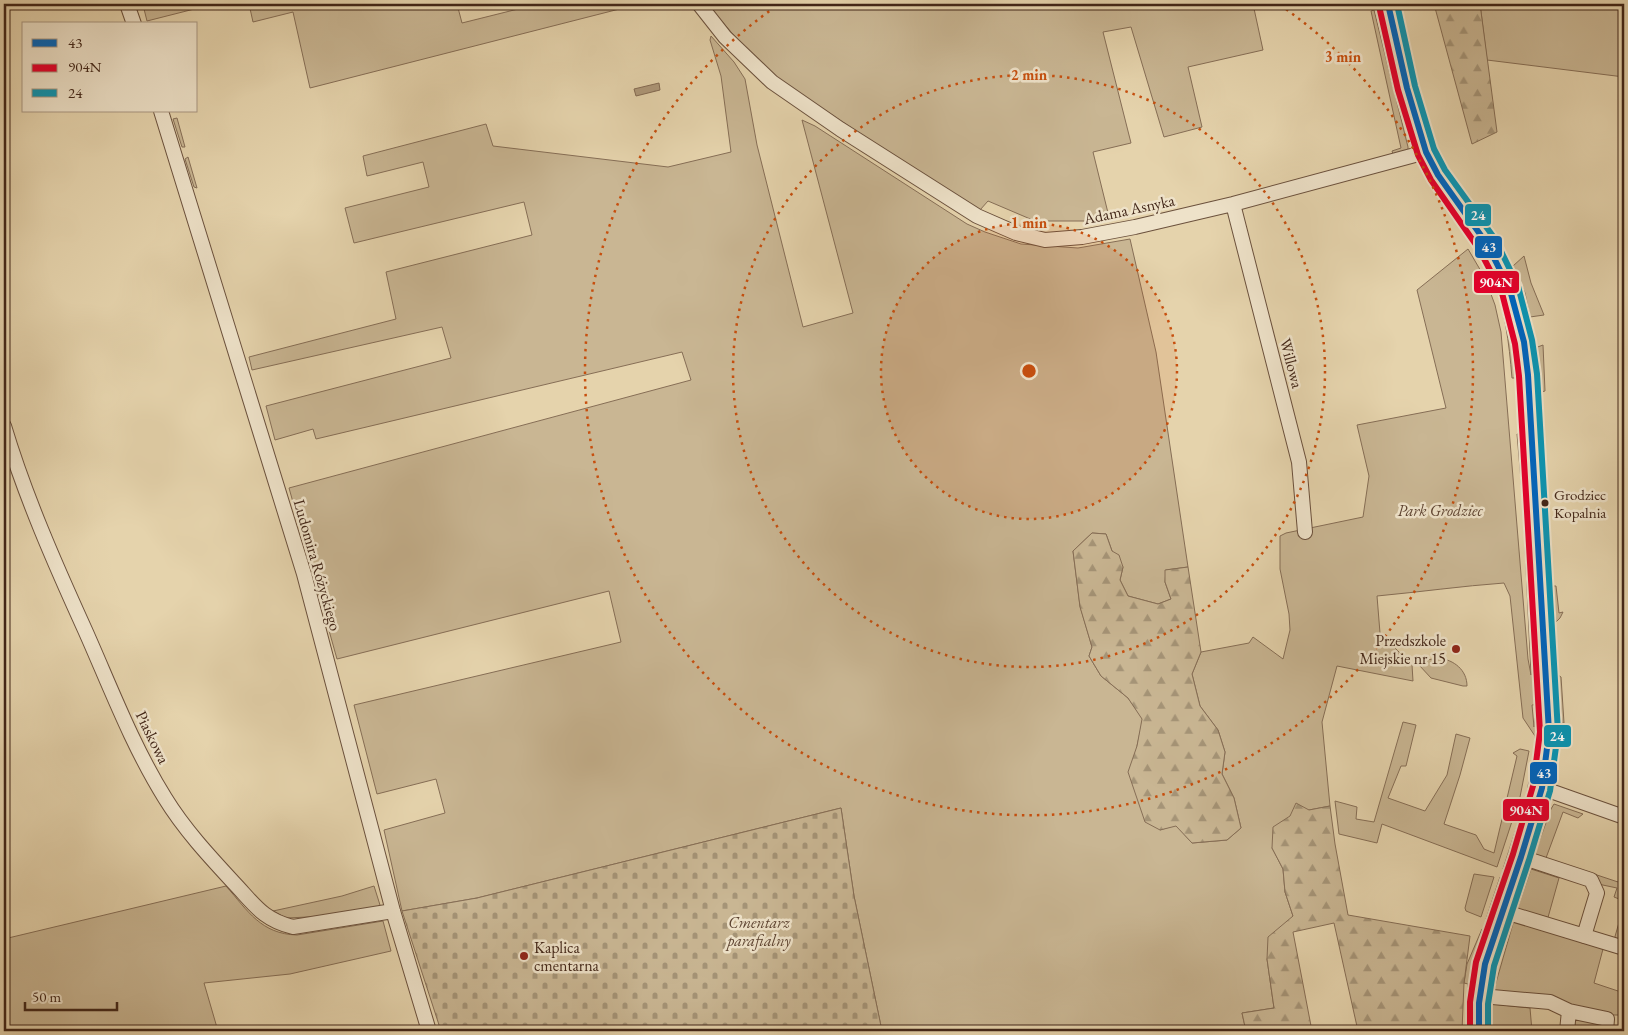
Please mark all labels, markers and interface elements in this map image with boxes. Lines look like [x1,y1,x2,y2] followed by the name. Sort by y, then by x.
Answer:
[22,22,198,112] legend
[68,33,82,52] text: 43
[1325,47,1362,66] text: 3 min
[68,57,102,76] text: 904N
[1011,65,1048,84] text: 2 min
[68,83,83,102] text: 24
[1081,189,1177,230] street label: Adama Asnyka
[1464,203,1492,227] line badge: 24
[1471,206,1486,224] text: 24
[1011,213,1048,232] text: 1 min
[1474,235,1503,259] line badge: 43
[1482,238,1496,256] text: 43
[1473,270,1520,294] line badge: 904N
[1479,273,1513,291] text: 904N
[1275,336,1308,391] street label: Willowa
[1020,362,1038,380] centre of rings
[1554,485,1606,522] place label: Grodziec Kopalnia
[289,497,346,633] street label: Ludomira Różyckiego
[1540,498,1550,508] marker: Grodziec Kopalnia
[1397,500,1484,521] park label: Park Grodziec
[1359,630,1446,669] place label: Przedszkole Miejskie nr 15
[1450,643,1462,655] marker: Przedszkole Miejskie nr 15
[131,707,175,768] street label: Piaskowa
[1543,724,1572,748] line badge: 24
[1550,727,1565,745] text: 24
[1529,761,1558,785] line badge: 43
[1537,764,1551,782] text: 43
[1502,798,1550,822] line badge: 904N
[1509,801,1543,819] text: 904N
[725,912,791,951] park label: Cmentarz parafialny
[534,937,600,976] place label: Kaplica cmentarna
[518,950,530,962] marker: Kaplica cmentarna
[25,980,118,1012] scale bar
[32,987,61,1006] text: 50 m

